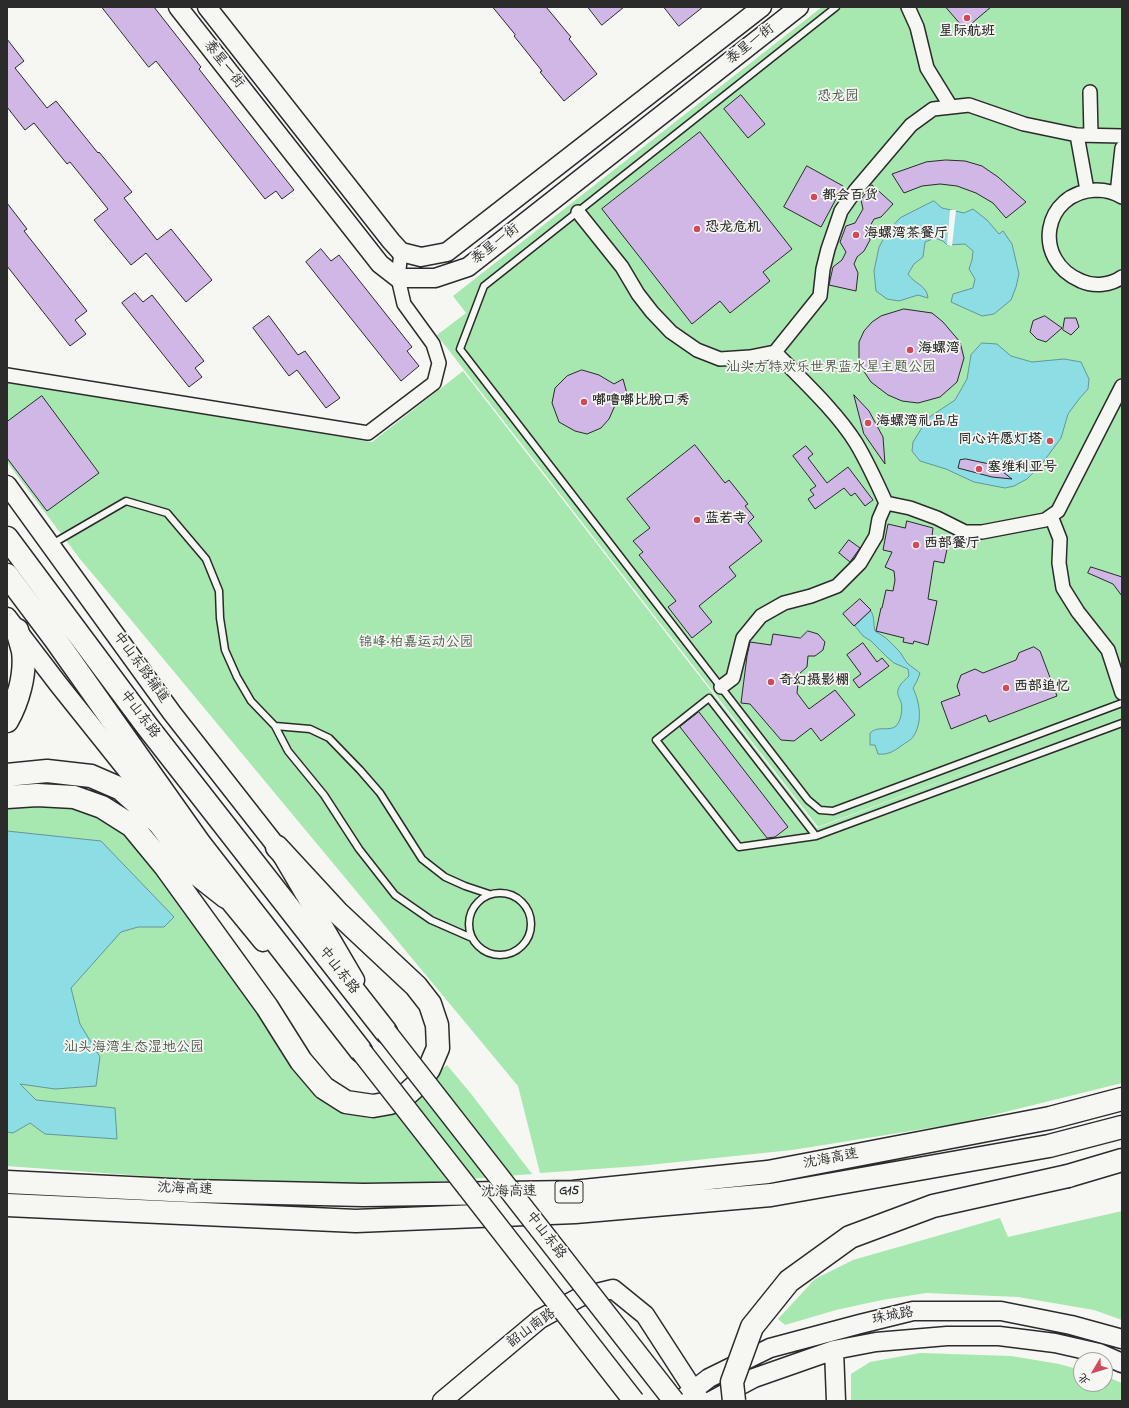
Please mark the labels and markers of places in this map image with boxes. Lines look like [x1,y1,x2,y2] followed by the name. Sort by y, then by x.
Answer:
[962,13,972,23] marker: 星际航班
[939,25,995,41] place label: 星际航班
[822,189,878,205] place label: 都会百货
[809,192,819,202] marker: 都会百货
[705,221,761,237] place label: 恐龙危机
[692,224,702,234] marker: 恐龙危机
[864,227,948,243] place label: 海螺湾茶餐厅
[851,230,861,240] marker: 海螺湾茶餐厅
[918,342,960,358] place label: 海螺湾
[905,345,915,355] marker: 海螺湾
[592,394,690,410] place label: 嘟噜嘟比脱口秀
[579,397,589,407] marker: 嘟噜嘟比脱口秀
[876,415,960,431] place label: 海螺湾礼品店
[863,418,873,428] marker: 海螺湾礼品店
[958,433,1042,449] place label: 同心许愿灯塔
[1045,436,1055,446] marker: 同心许愿灯塔
[987,461,1057,477] place label: 塞维利亚号
[974,464,984,474] marker: 塞维利亚号
[705,512,747,528] place label: 蓝若寺
[692,515,702,525] marker: 蓝若寺
[924,537,980,553] place label: 西部餐厅
[911,540,921,550] marker: 西部餐厅
[779,674,849,690] place label: 奇幻摄影棚
[766,677,776,687] marker: 奇幻摄影棚
[1014,680,1070,696] place label: 西部追忆
[1001,683,1011,693] marker: 西部追忆

